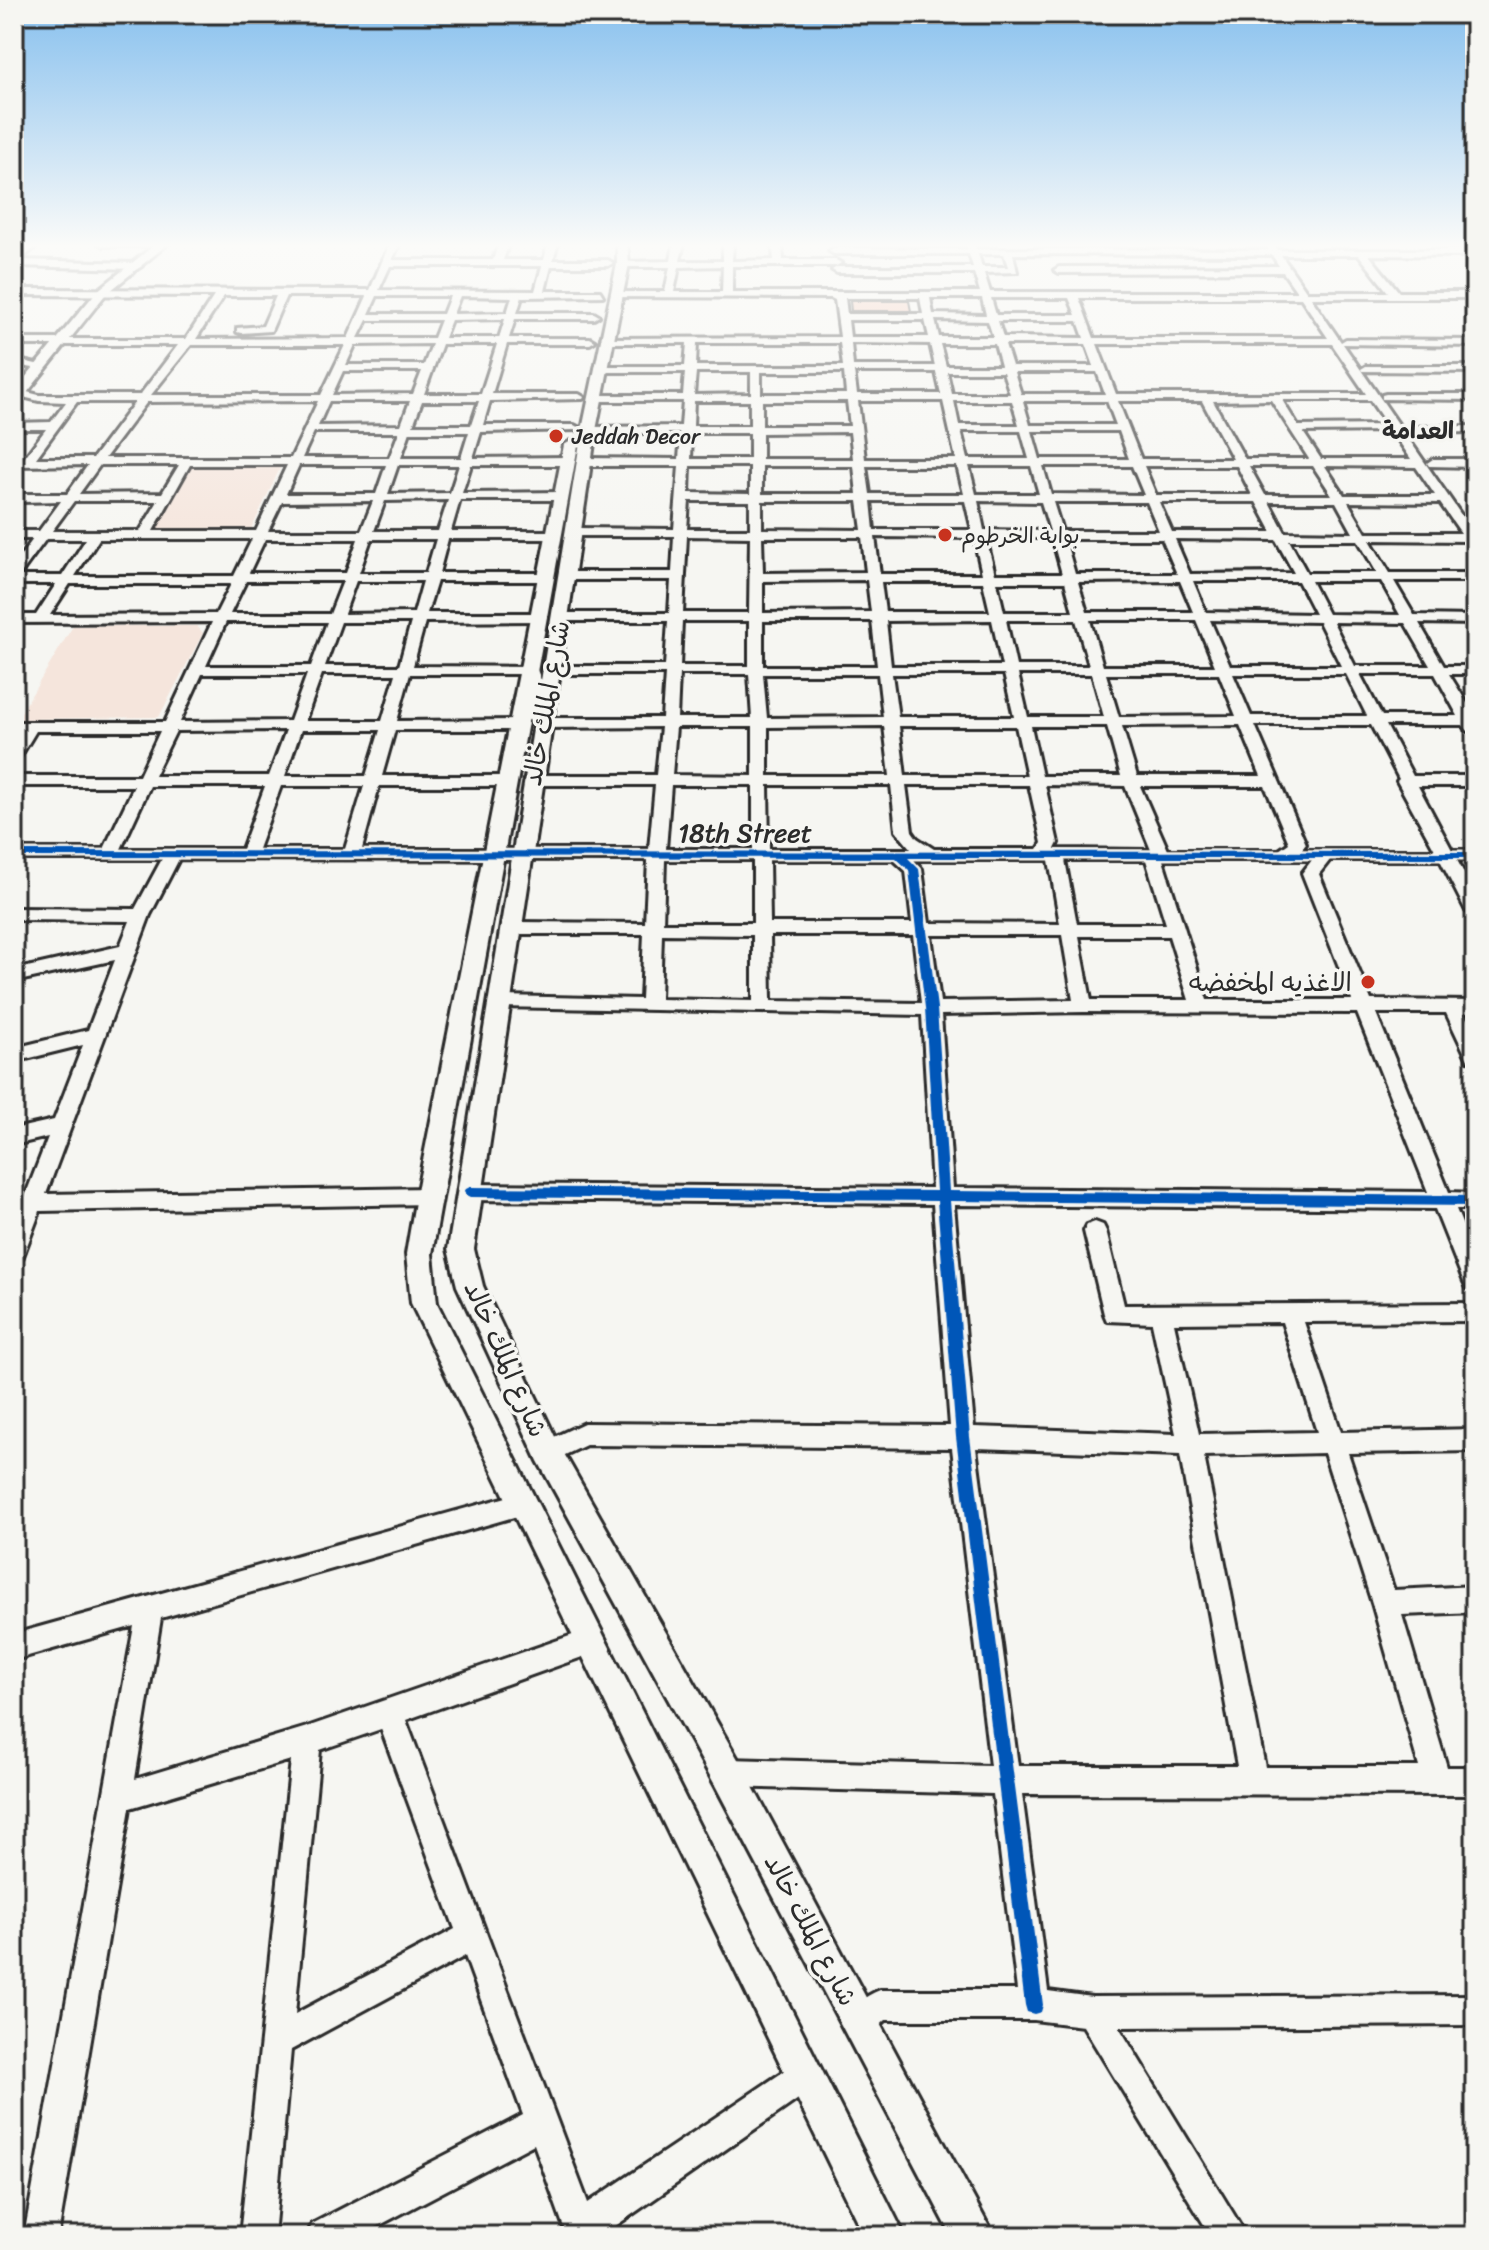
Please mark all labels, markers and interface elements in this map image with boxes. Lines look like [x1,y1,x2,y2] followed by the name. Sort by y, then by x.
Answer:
[1382,410,1454,452] district label: العدامة
[571,417,702,456] place label: Jeddah Decor
[547,427,565,445] marker: Jeddah Decor
[961,516,1080,555] place label: بوابة الخرطوم
[936,526,954,544] marker: بوابة الخرطوم
[509,617,583,789] street label: شارع الملك خالد
[678,810,812,856] street label: 18th Street
[1189,959,1352,1005] place label: الاغذيه المخفضه
[1359,973,1377,991] marker: الاغذيه المخفضه
[451,1273,561,1445] street label: شارع الملك خالد
[751,1845,871,2015] street label: شارع الملك خالد

